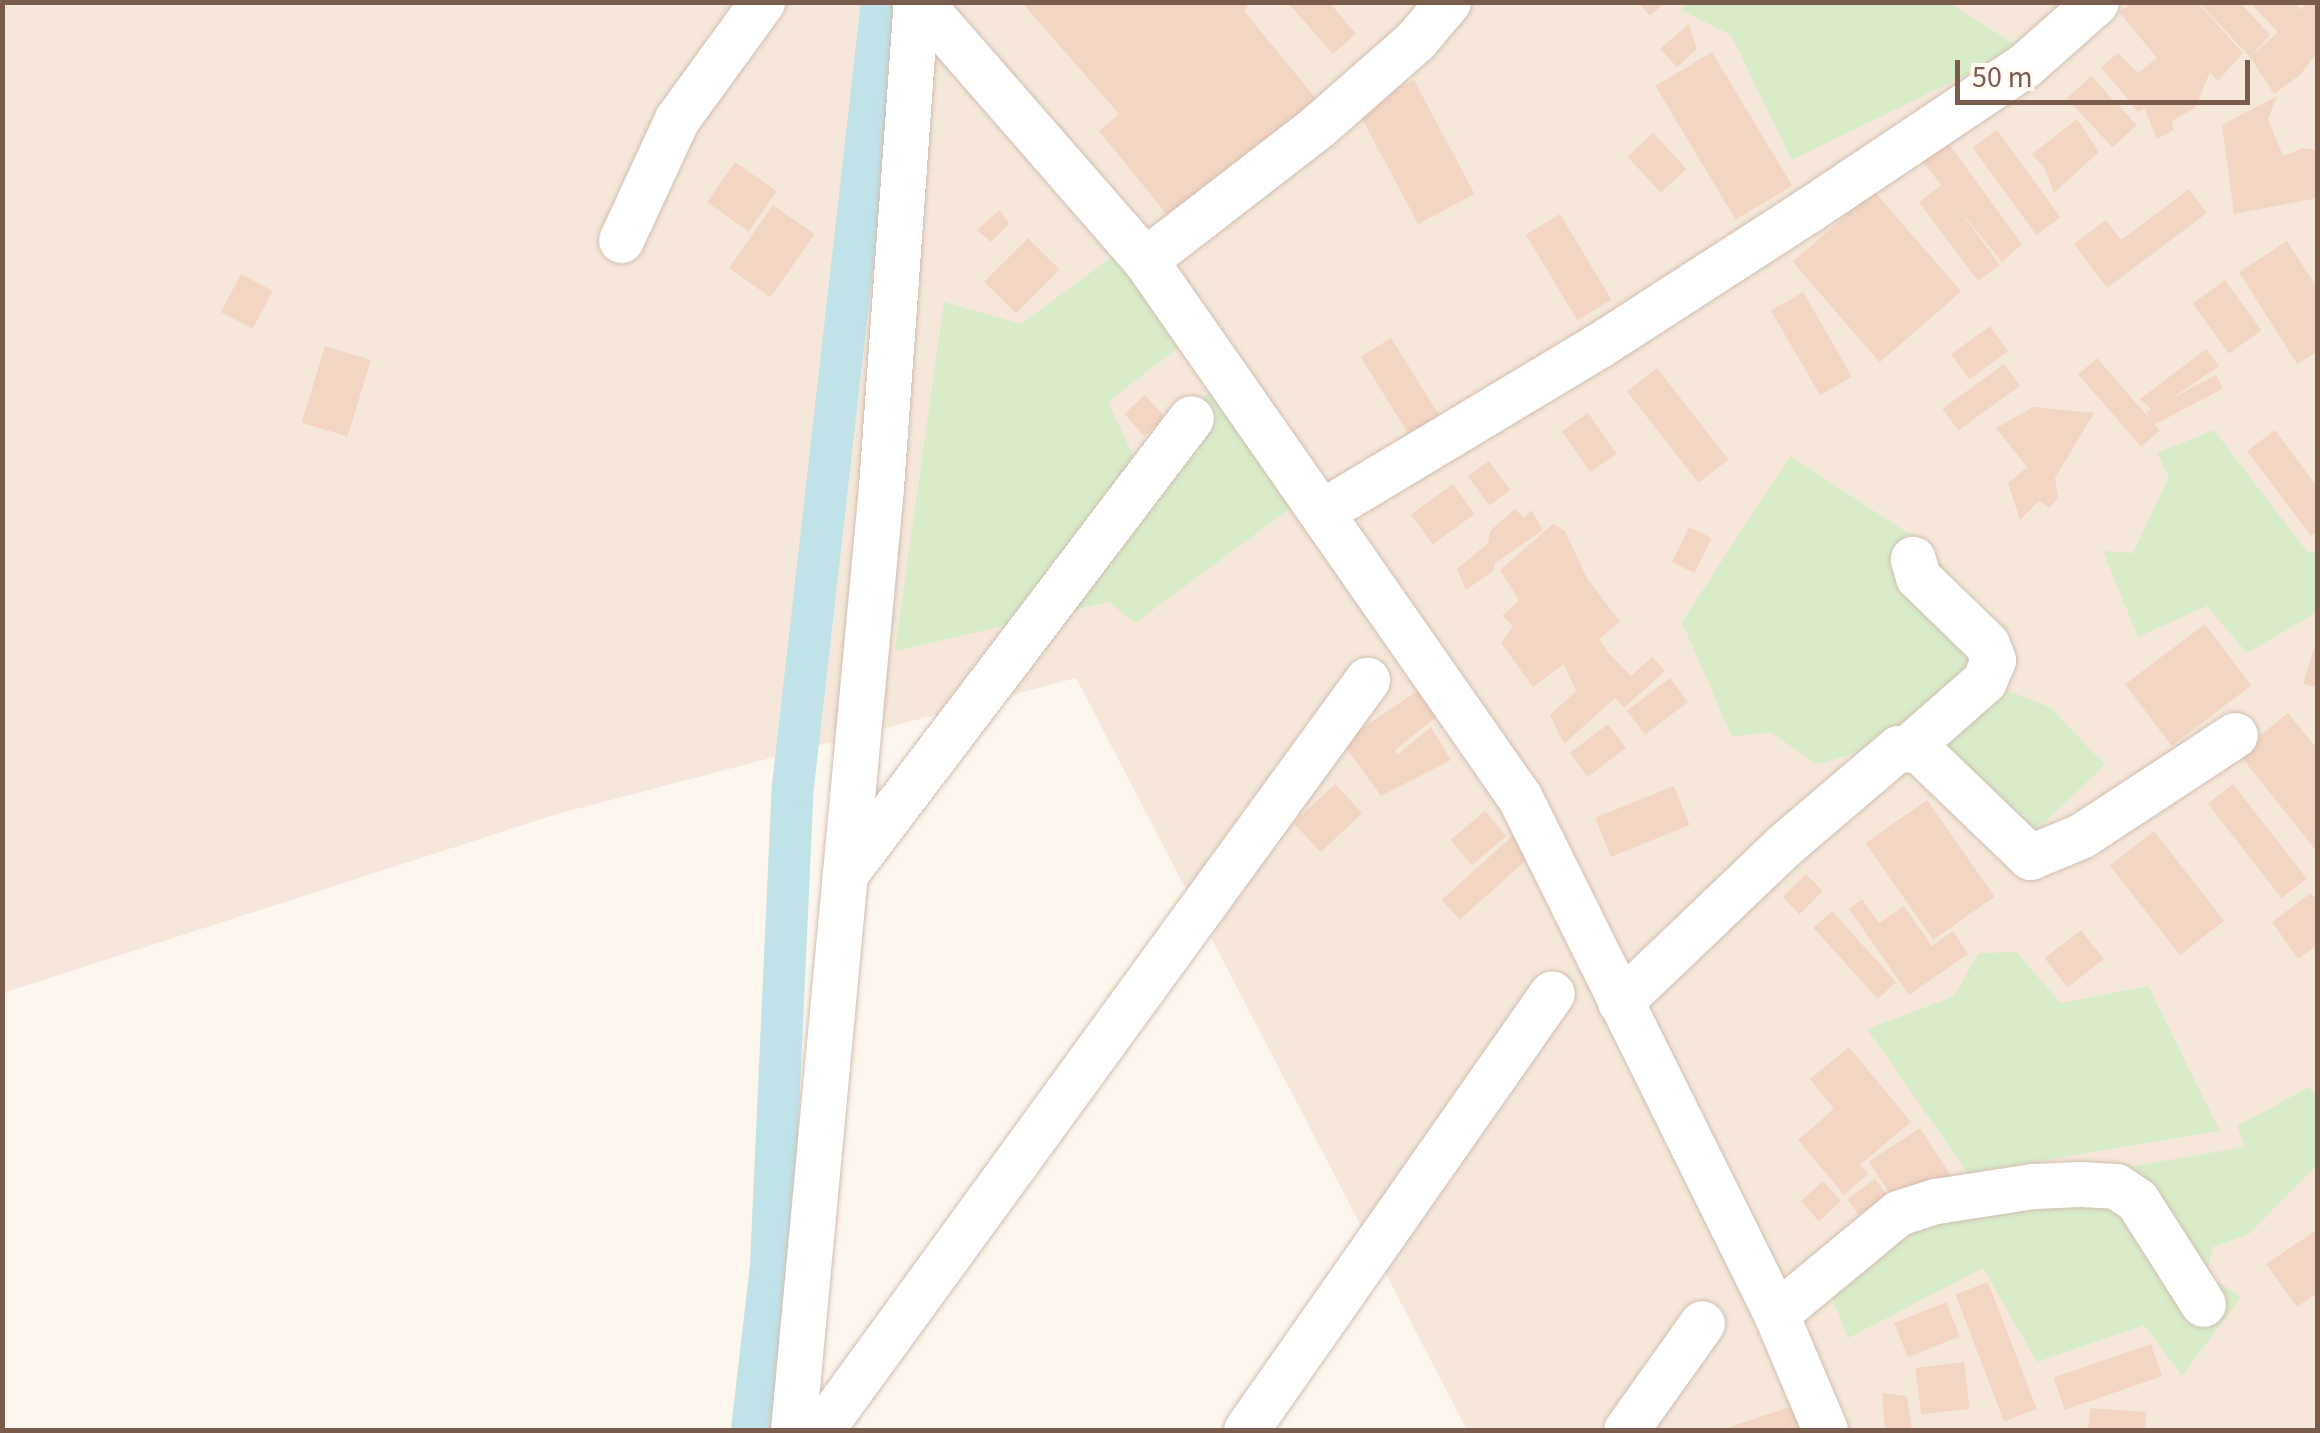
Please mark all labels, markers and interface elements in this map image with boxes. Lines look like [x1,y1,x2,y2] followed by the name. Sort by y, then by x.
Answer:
[1960,40,2255,102] scale bar
[1972,56,2033,99] text: 50 m

